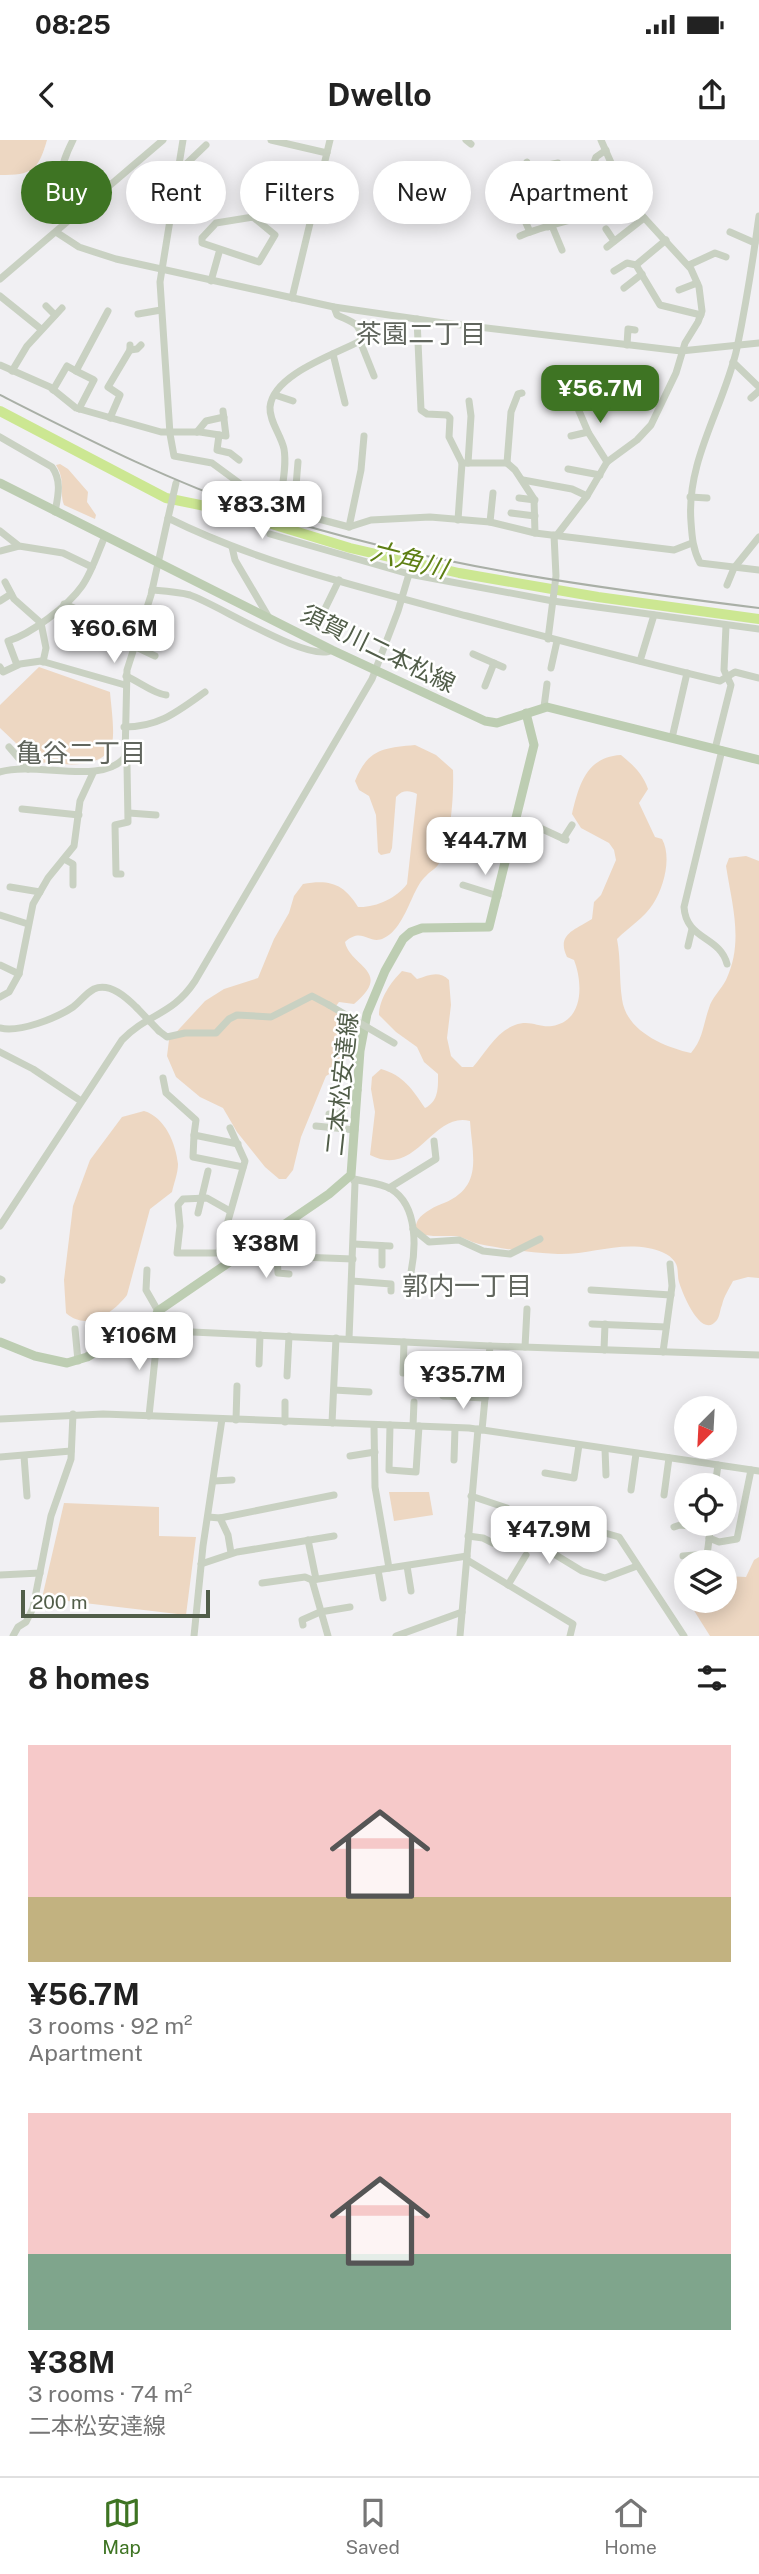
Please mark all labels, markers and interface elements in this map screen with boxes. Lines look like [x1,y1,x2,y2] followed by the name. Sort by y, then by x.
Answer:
[35,9,111,40] text: 08:25
[28,76,66,114] icon: back
[327,76,432,113] text: Dwello
[693,76,731,114] icon: share
[21,161,112,224] chip: Buy
[126,161,226,224] chip: Rent
[240,161,359,224] chip: Filters
[373,161,471,224] chip: New
[485,161,653,224] chip: Apartment
[356,318,486,349] district label: 茶園二丁目
[543,366,657,425] pin: ¥56.7M
[557,374,643,401] text: ¥56.7M
[205,482,319,541] pin: ¥83.3M
[218,490,306,517] text: ¥83.3M
[368,535,454,585] water label: 六角川
[297,599,460,698] street label: 須賀川二本松線
[57,606,171,665] pin: ¥60.6M
[70,614,158,641] text: ¥60.6M
[16,737,146,768] district label: 亀谷二丁目
[428,818,542,877] pin: ¥44.7M
[442,826,528,853] text: ¥44.7M
[320,1011,362,1157] street label: 二本松安達線
[225,1220,307,1280] pin: ¥38M
[233,1229,299,1256] text: ¥38M
[402,1270,532,1301] district label: 郭内一丁目
[90,1312,188,1372] pin: ¥106M
[101,1321,177,1348] text: ¥106M
[406,1352,520,1411] pin: ¥35.7M
[420,1360,506,1387] text: ¥35.7M
[674,1396,737,1460] north arrow
[674,1396,737,1613] map controls
[674,1473,737,1536] button: locate
[492,1506,606,1566] pin: ¥47.9M
[507,1515,591,1542] text: ¥47.9M
[674,1550,737,1613] button: layers
[21,1587,210,1619] scale bar
[32,1591,88,1613] text: 200 m
[693,1659,731,1697] icon: filters
[28,1660,150,1696] text: 8 homes
[317,1791,443,1917] icon: home
[28,1976,140,2012] text: ¥56.7M
[28,2012,193,2039] text: 3 rooms · 92 m²
[28,2039,143,2066] text: Apartment
[317,2158,443,2284] icon: home
[28,2344,115,2380] text: ¥38M
[28,2380,192,2407] text: 3 rooms · 74 m²
[28,2412,166,2439] text: 二本松安達線
[102,2494,141,2558] tab: Map
[345,2494,400,2558] tab: Saved
[604,2494,657,2558] tab: Home

